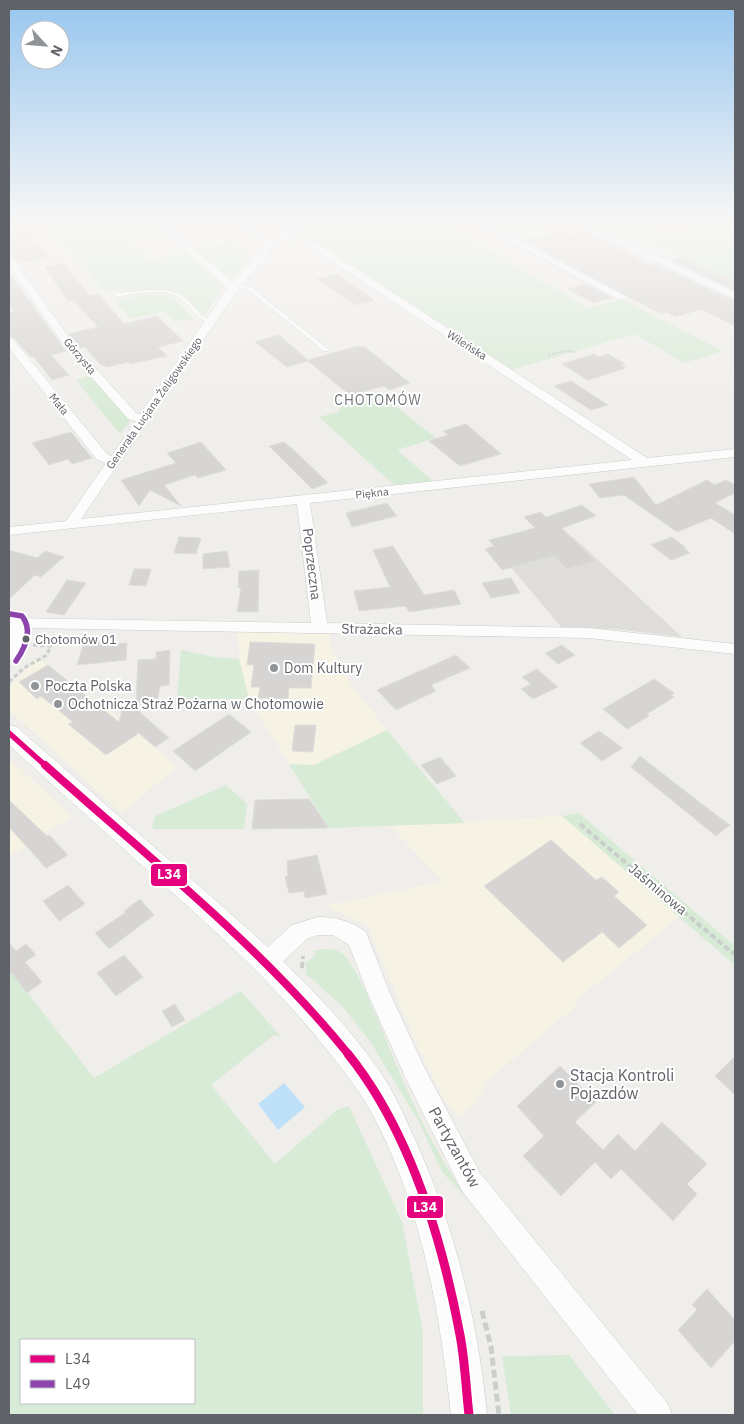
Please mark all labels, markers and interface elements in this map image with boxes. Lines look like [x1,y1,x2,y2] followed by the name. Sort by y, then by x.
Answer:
[20,20,70,70] north arrow
[46,42,67,59] text: N
[444,327,490,363] street label: Wileńska
[103,334,205,472] street label: Generała Lucjana Żeligowskiego
[61,335,99,377] street label: Górzysta
[46,390,72,418] street label: Mała
[334,390,422,409] district label: CHOTOMÓW
[355,484,389,502] street label: Piękna
[299,527,325,602] street label: Poprzeczna
[341,619,403,639] street label: Strażacka
[35,631,117,648] place label: Chotomów 01
[21,634,31,644] marker: Chotomów 01
[284,659,362,677] place label: Dom Kultury
[268,662,280,674] marker: Dom Kultury
[45,677,132,695] place label: Poczta Polska
[29,680,41,692] marker: Poczta Polska
[68,695,324,713] place label: Ochotnicza Straż Pożarna w Chotomowie
[52,698,64,710] marker: Ochotnicza Straż Pożarna w Chotomowie
[625,859,691,919] street label: Jaśminowa
[150,863,188,887] line badge: L34
[157,865,181,883] text: L34
[570,1065,674,1103] place label: Stacja Kontroli Pojazdów
[554,1078,566,1090] marker: Stacja Kontroli Pojazdów
[425,1103,485,1191] street label: Partyzantów
[406,1195,444,1219] line badge: L34
[413,1198,437,1216] text: L34
[20,1339,195,1404] legend
[65,1349,91,1368] text: L34
[65,1374,91,1393] text: L49

